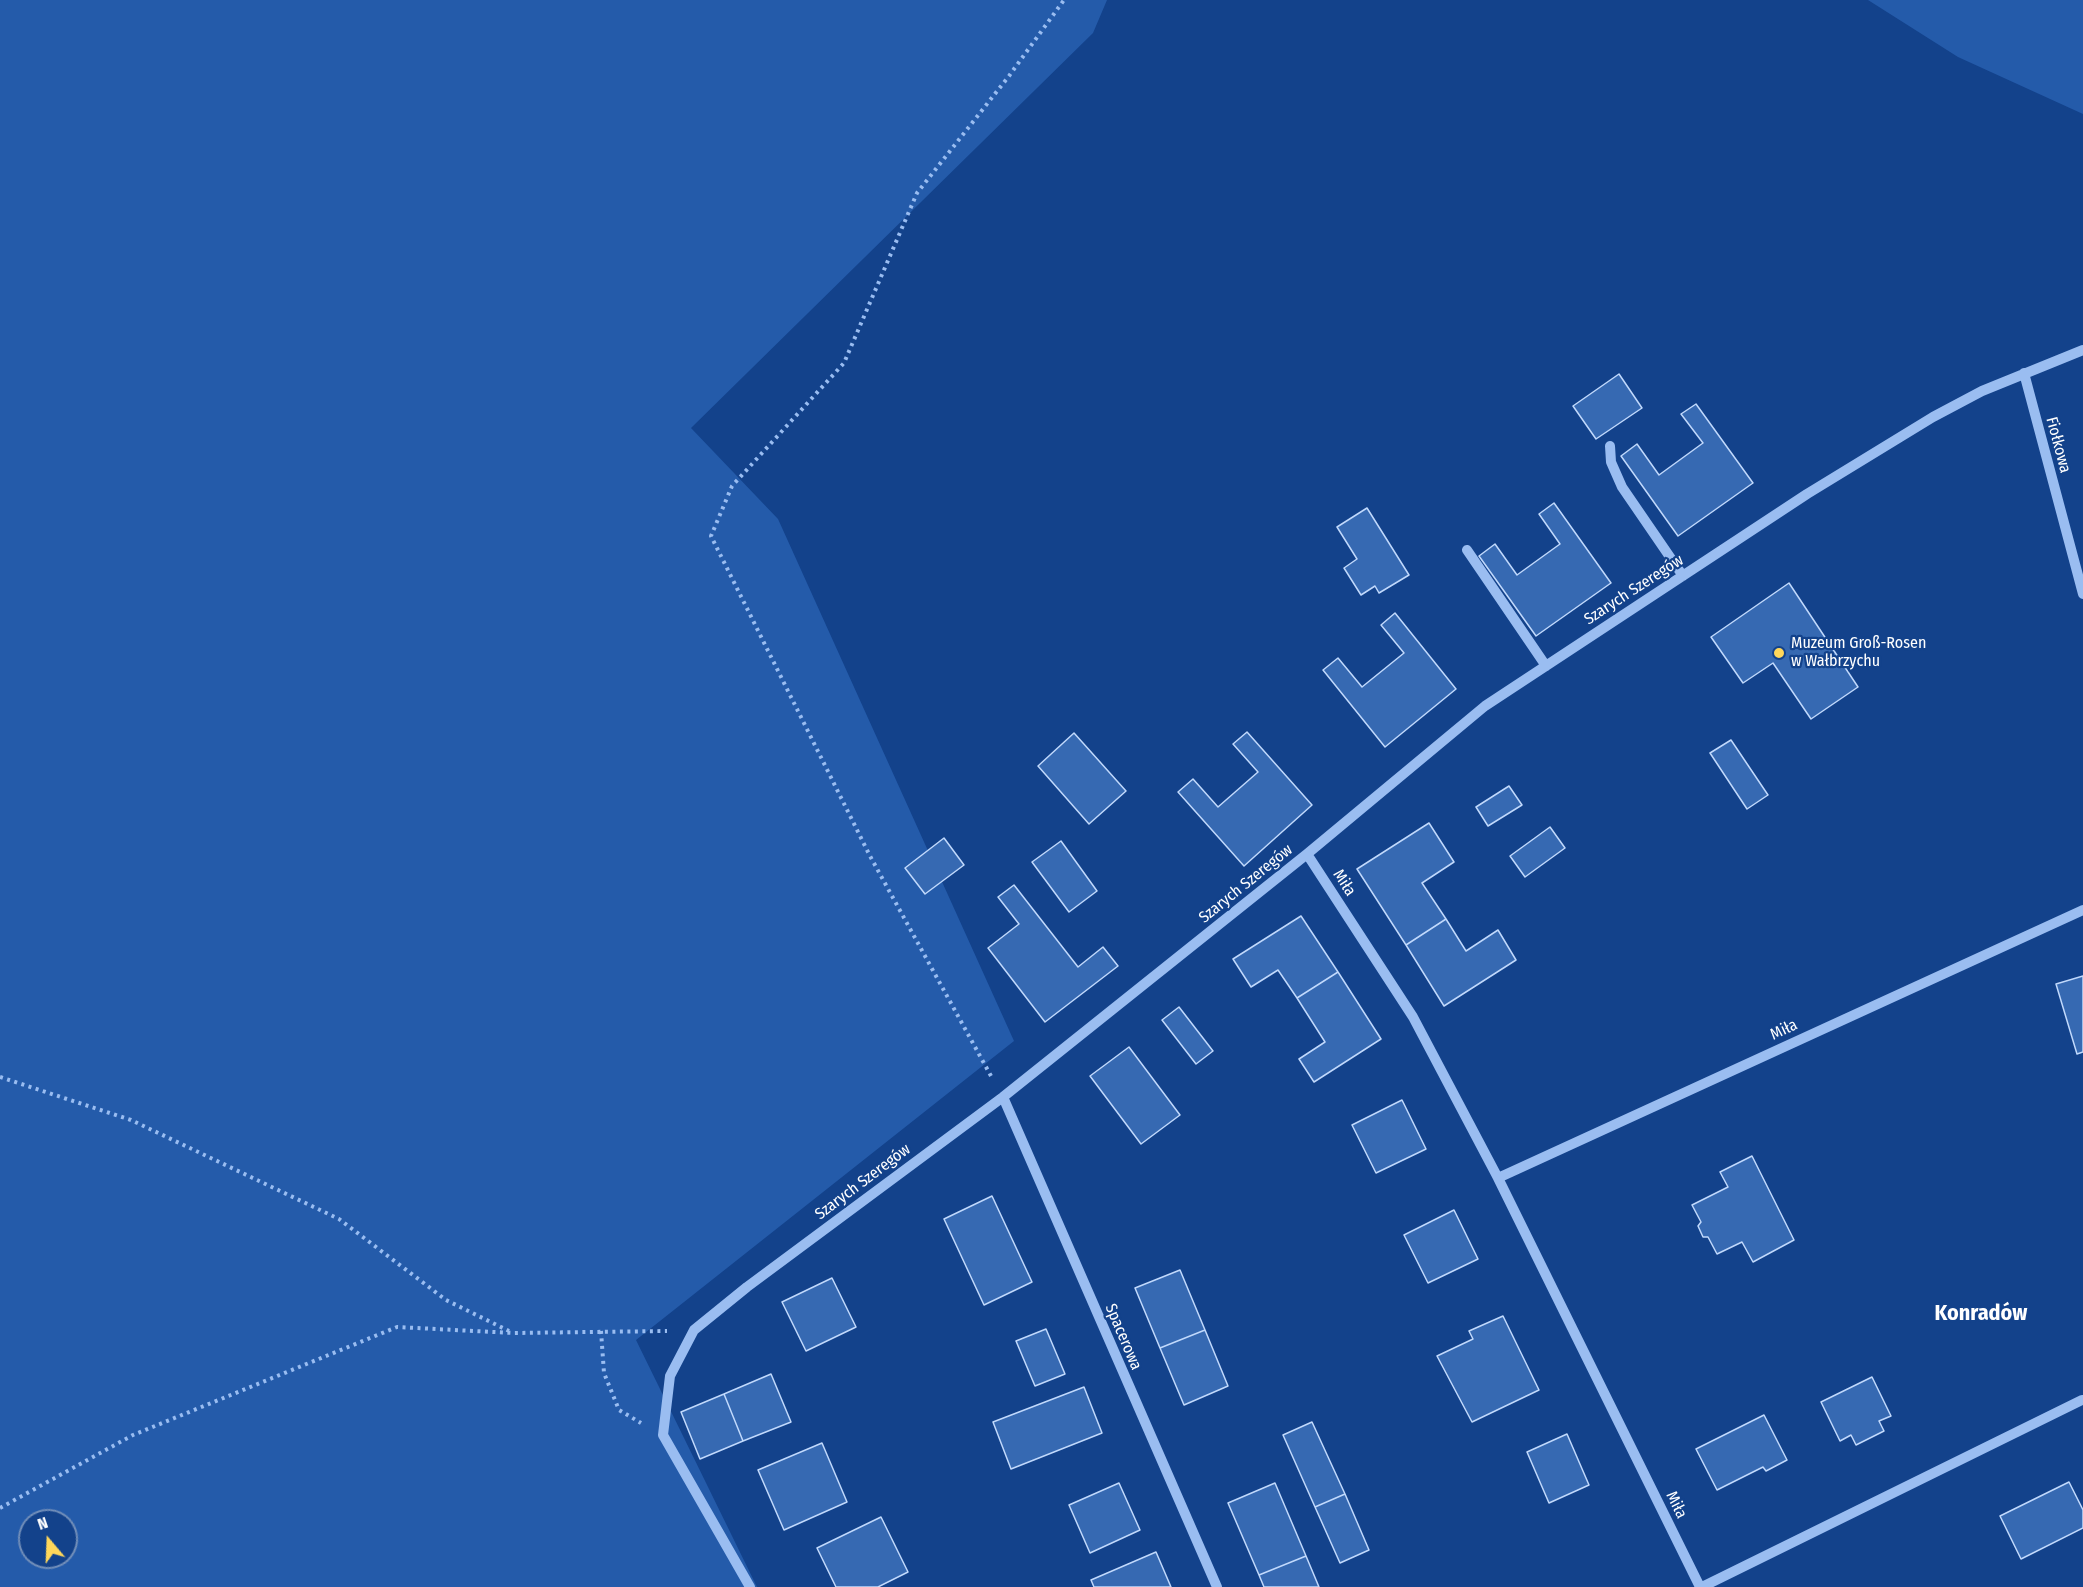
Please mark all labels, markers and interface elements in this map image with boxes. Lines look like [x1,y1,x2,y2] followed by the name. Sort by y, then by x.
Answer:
[2041,415,2075,475] street label: Fiołkowa
[1581,551,1687,629] street label: Szarych Szeregów
[1791,634,1926,672] place label: Muzeum Groß-Rosen w Wałbrzychu
[1772,646,1786,660] marker: Muzeum Groß-Rosen w Wałbrzychu
[1195,841,1297,927] street label: Szarych Szeregów
[1328,866,1360,900] street label: Miła
[1767,1015,1801,1045] street label: Miła
[811,1140,915,1224] street label: Szarych Szeregów
[1100,1301,1146,1373] street label: Spacerowa
[1935,1301,2027,1327] district label: Konradów
[1661,1488,1691,1522] street label: Miła
[18,1509,78,1569] north arrow
[35,1513,50,1534] text: N

